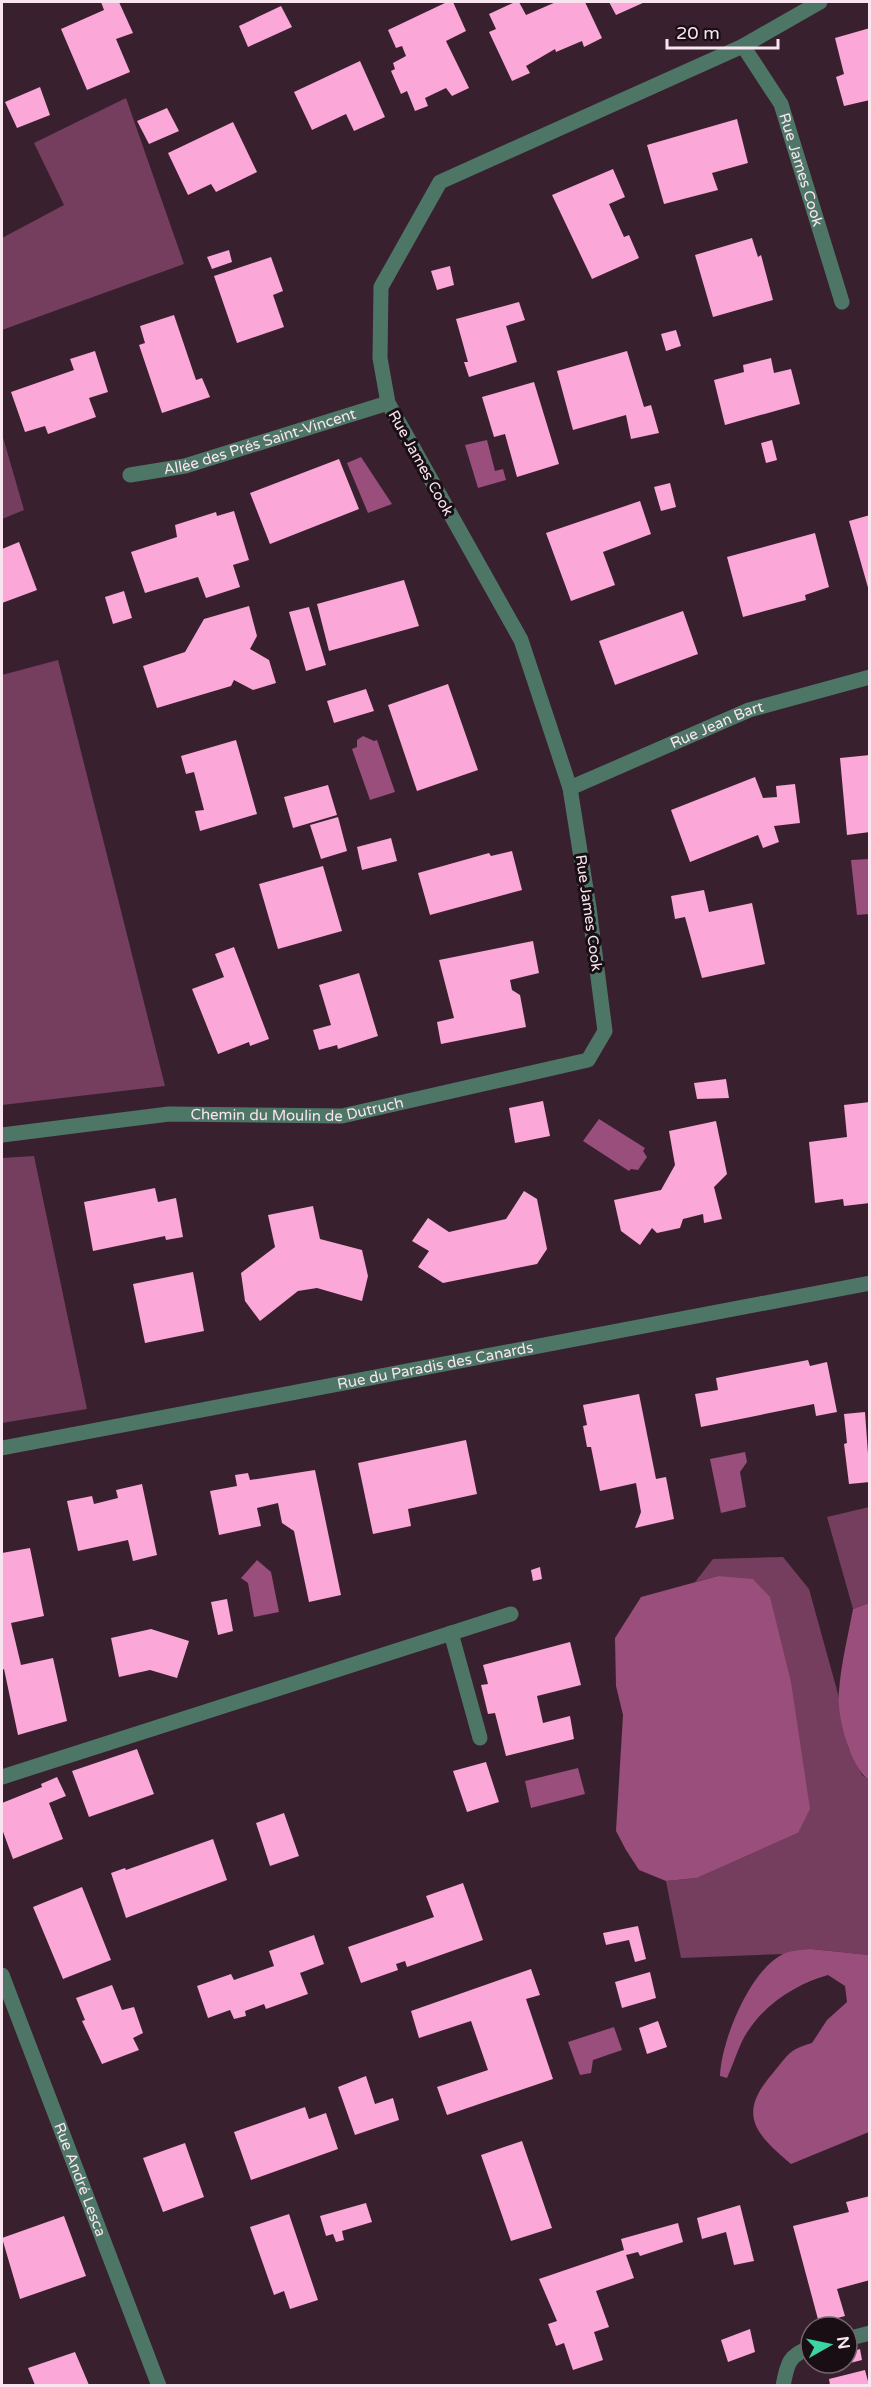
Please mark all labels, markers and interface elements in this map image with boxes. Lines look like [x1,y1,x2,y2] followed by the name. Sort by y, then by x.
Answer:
[667,12,778,50] scale bar
[676,22,720,44] text: 20 m
[775,111,827,229] street label: Rue James Cook
[162,405,358,478] street label: Allée des Prés Saint-Vincent
[385,407,457,519] street label: Rue James Cook
[667,697,766,752] street label: Rue Jean Bart
[572,854,606,972] street label: Rue James Cook
[190,1093,405,1125] street label: Chemin du Moulin de Dutruch
[336,1338,535,1393] street label: Rue du Paradis des Canards
[50,2120,110,2239] street label: Rue André Lesca
[799,2315,859,2375] north arrow
[832,2335,854,2351] text: N

